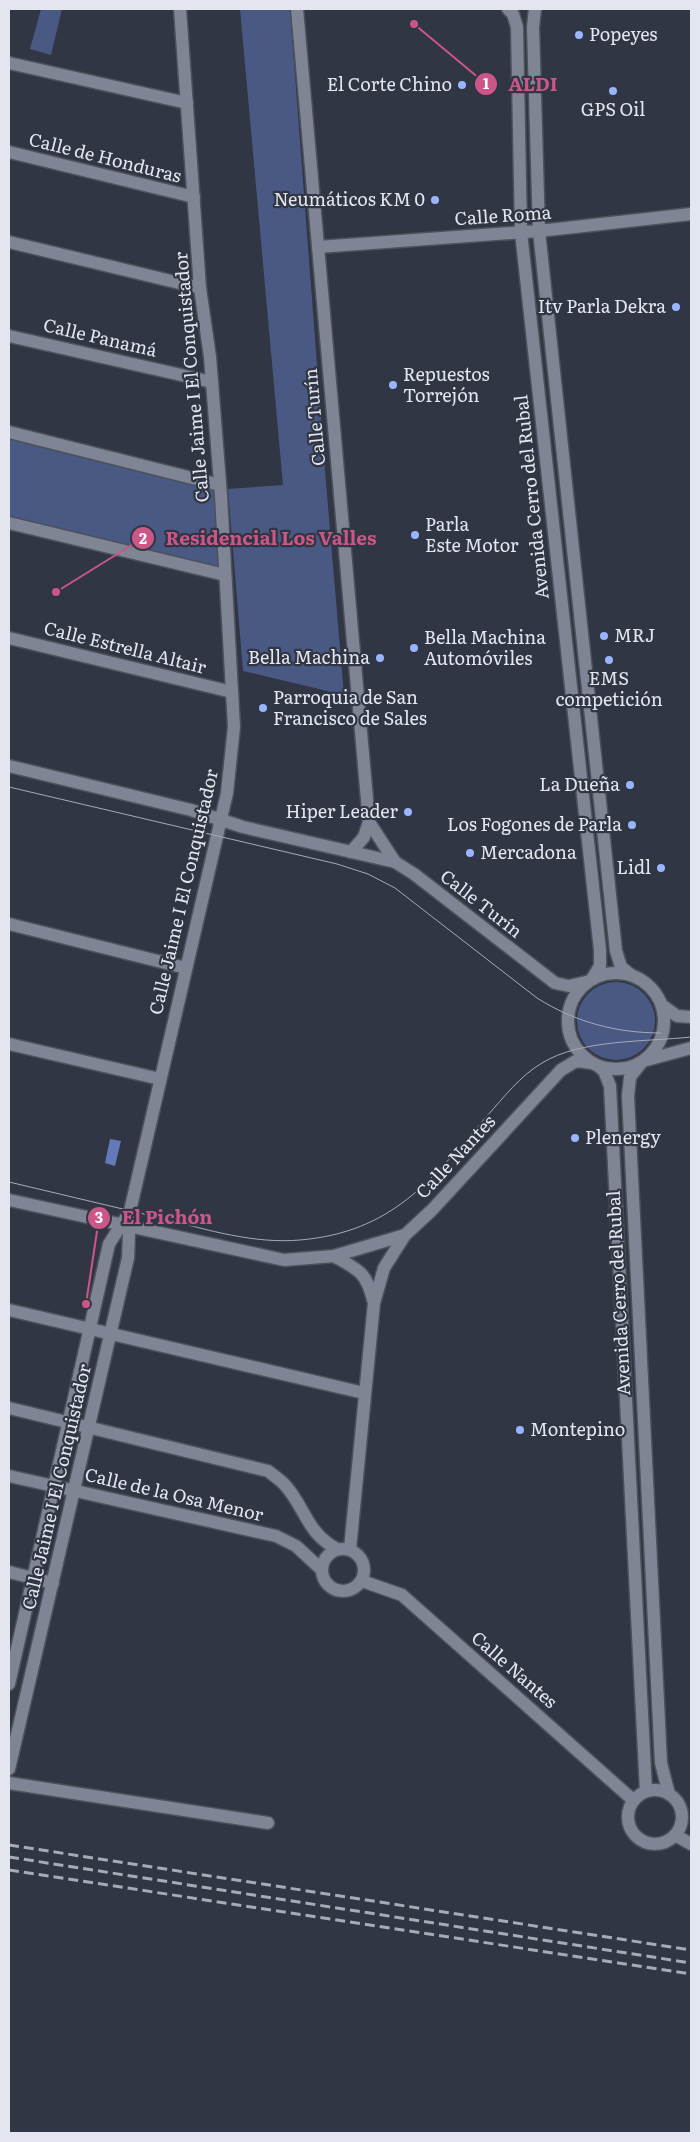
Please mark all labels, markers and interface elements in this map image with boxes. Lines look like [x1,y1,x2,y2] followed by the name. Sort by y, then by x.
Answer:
[589,20,658,47] place label: Popeyes
[573,29,585,41] marker: Popeyes
[474,67,568,101] callout: ALDI
[508,69,558,97] text: ALDI
[327,70,452,97] place label: El Corte Chino
[483,71,489,94] text: 1
[456,79,468,91] marker: El Corte Chino
[607,85,619,97] marker: GPS Oil
[581,95,645,122] place label: GPS Oil
[26,125,184,189] street label: Calle de Honduras
[274,185,425,212] place label: Neumáticos KM 0
[429,194,441,206] marker: Neumáticos KM 0
[454,198,552,231] street label: Calle Roma
[166,250,215,504] street label: Calle Jaime I El Conquistador
[538,292,666,319] place label: Itv Parla Dekra
[670,301,682,313] marker: Itv Parla Dekra
[41,310,160,363] street label: Calle Panamá
[403,360,490,408] place label: Repuestos Torrejón
[296,367,331,467] street label: Calle Turín
[387,379,399,391] marker: Repuestos Torrejón
[506,394,555,601] street label: Avenida Cerro del Rubal
[425,510,519,558] place label: Parla Este Motor
[131,521,387,555] callout: Residencial Los Valles
[166,523,376,551] text: Residencial Los Valles
[139,526,147,549] text: 2
[409,529,421,541] marker: Parla Este Motor
[41,613,210,680] street label: Calle Estrella Altair
[614,621,655,648] place label: MRJ
[424,623,546,671] place label: Bella Machina Automóviles
[598,630,610,642] marker: MRJ
[408,642,420,654] marker: Bella Machina Automóviles
[248,643,370,670] place label: Bella Machina
[374,652,386,664] marker: Bella Machina
[603,654,615,666] marker: EMS competición
[555,664,663,712] place label: EMS competición
[273,683,427,731] place label: Parroquia de San Francisco de Sales
[257,702,269,714] marker: Parroquia de San Francisco de Sales
[141,766,224,1017] street label: Calle Jaime I El Conquistador
[539,770,620,797] place label: La Dueña
[624,779,636,791] marker: La Dueña
[286,797,398,824] place label: Hiper Leader
[402,806,414,818] marker: Hiper Leader
[447,810,622,837] place label: Los Fogones de Parla
[626,819,638,831] marker: Los Fogones de Parla
[480,838,577,865] place label: Mercadona
[464,847,476,859] marker: Mercadona
[616,853,651,880] place label: Lidl
[435,862,529,944] street label: Calle Turín
[655,862,667,874] marker: Lidl
[409,1108,501,1204] street label: Calle Nantes
[585,1123,661,1150] place label: Plenergy
[569,1132,581,1144] marker: Plenergy
[599,1190,636,1396] street label: Avenida Cerro del Rubal
[87,1201,222,1235] callout: El Pichón
[122,1202,212,1230] text: El Pichón
[95,1205,103,1228] text: 3
[14,1361,97,1612] street label: Calle Jaime I El Conquistador
[530,1415,625,1442] place label: Montepino
[514,1424,526,1436] marker: Montepino
[82,1460,267,1527] street label: Calle de la Osa Menor
[466,1624,564,1714] street label: Calle Nantes

